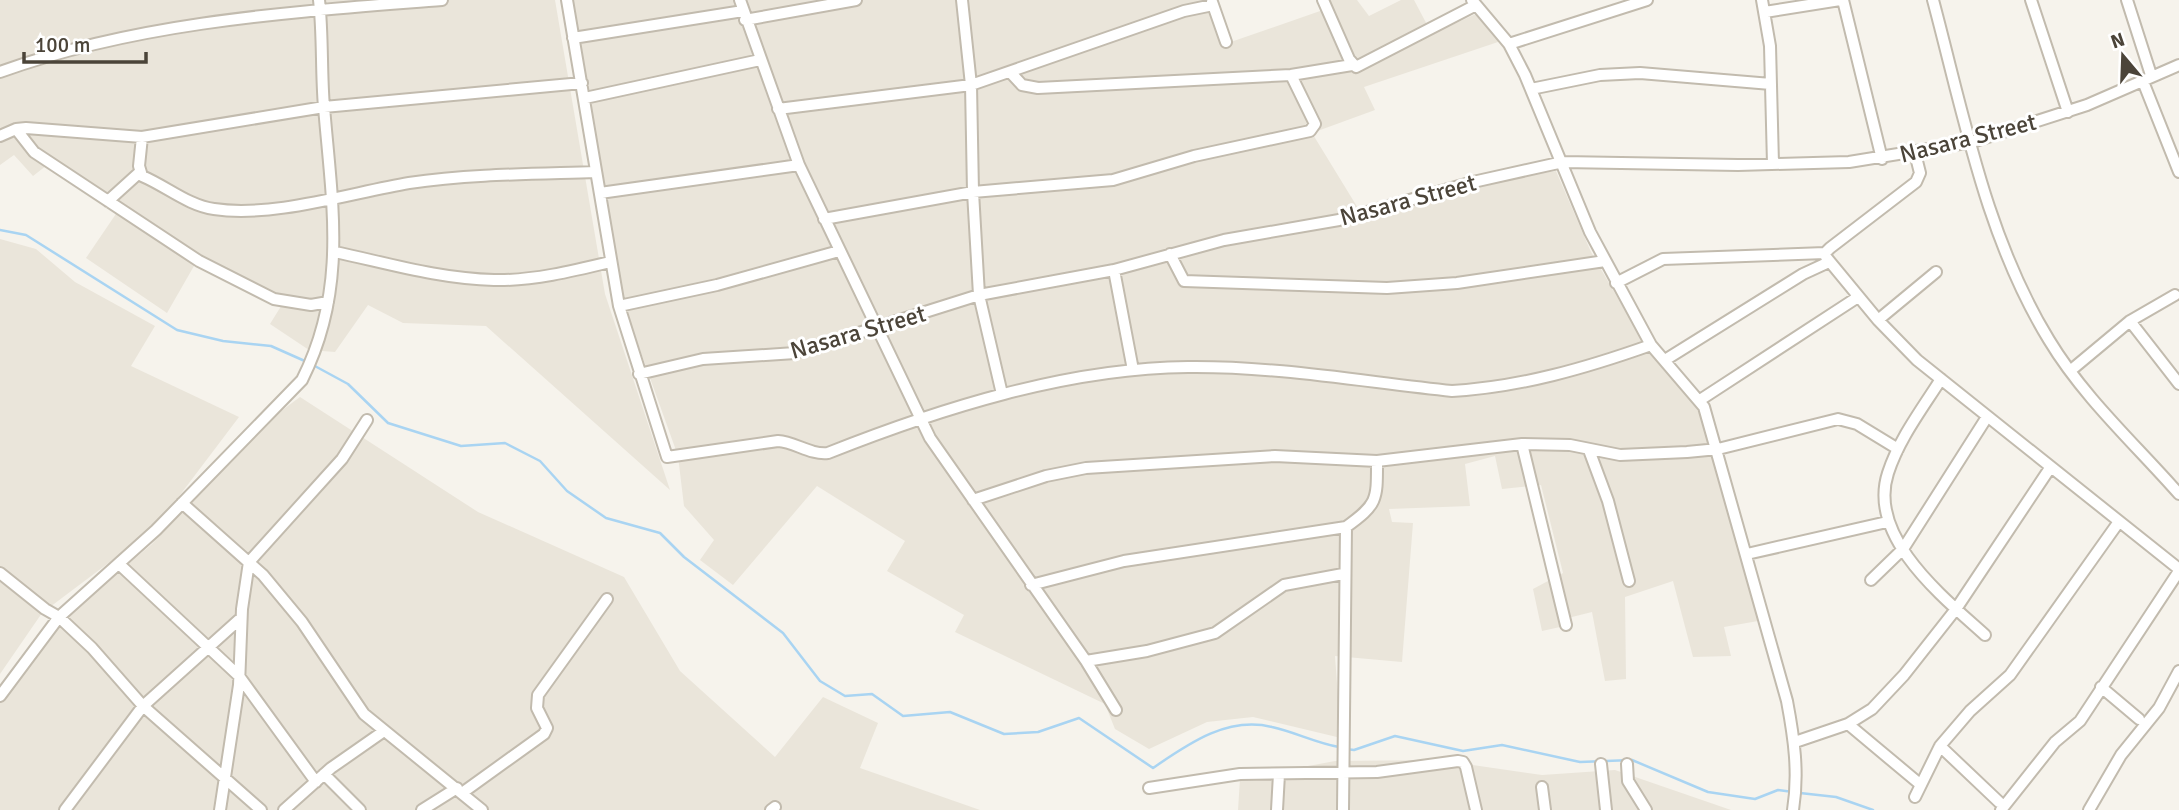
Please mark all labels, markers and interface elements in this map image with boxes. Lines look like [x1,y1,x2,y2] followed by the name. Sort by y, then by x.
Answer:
[24,21,147,65] scale bar
[2088,21,2158,91] north arrow
[2108,27,2128,54] text: N
[35,32,90,58] text: 100 m
[1897,107,2039,169] street label: Nasara Street
[1337,167,1479,233] street label: Nasara Street
[787,298,929,366] street label: Nasara Street

